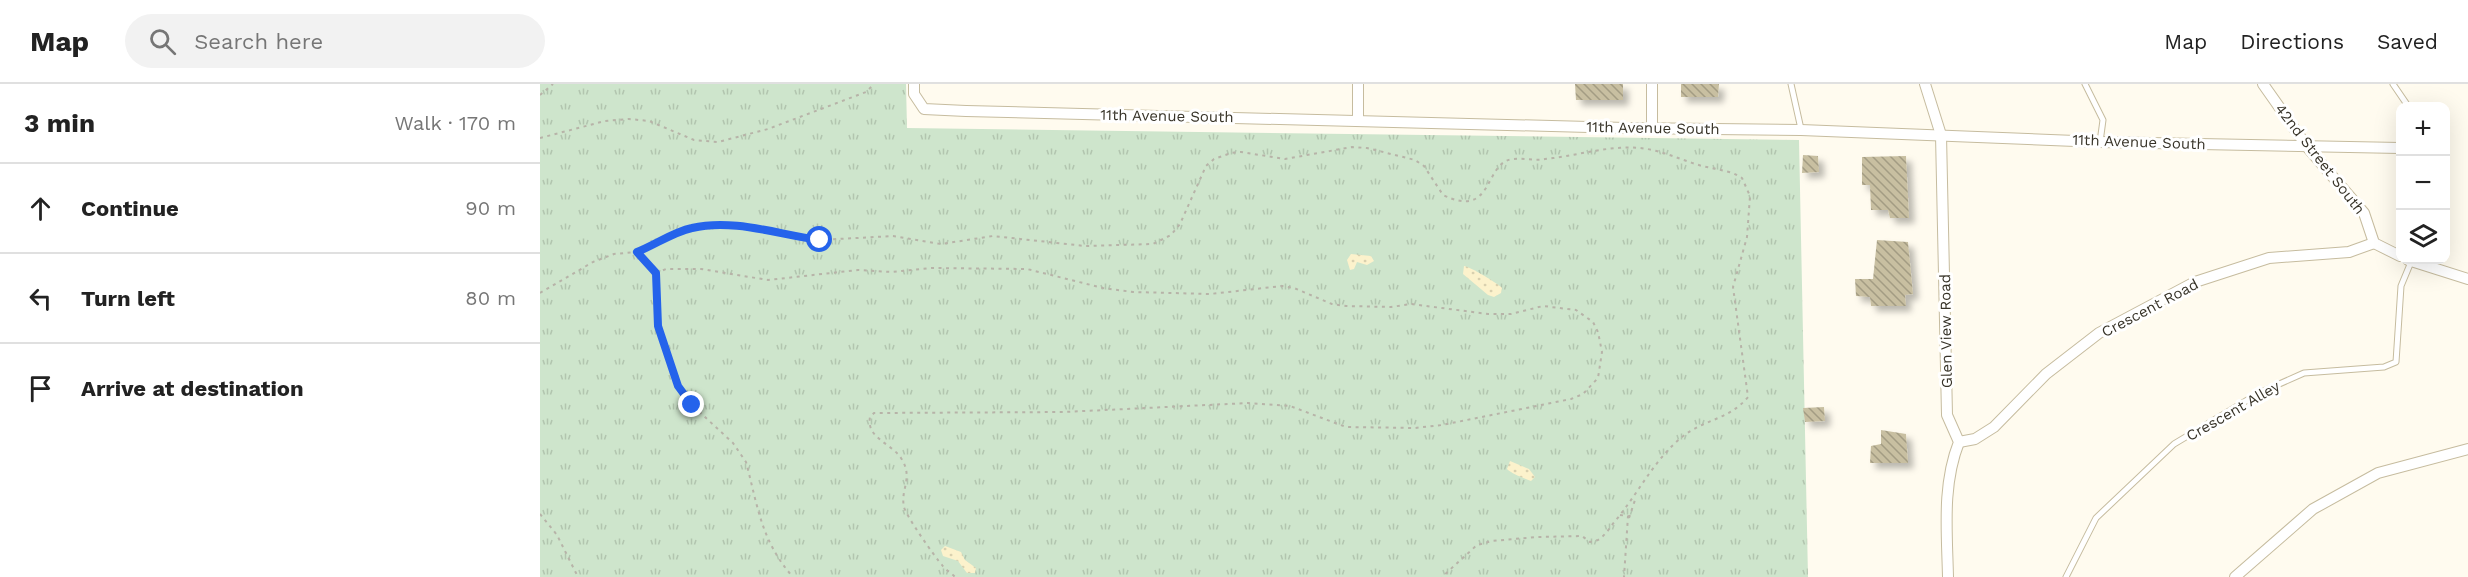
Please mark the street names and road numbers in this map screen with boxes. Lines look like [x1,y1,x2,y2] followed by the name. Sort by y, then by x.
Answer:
[2271,100,2369,218] street label: 42nd Street South
[1100,106,1234,126] street label: 11th Avenue South
[1586,118,1720,138] street label: 11th Avenue South
[2072,131,2206,153] street label: 11th Avenue South
[1936,274,1956,388] street label: Glen View Road
[2099,275,2201,341] street label: Crescent Road
[2183,377,2283,445] street label: Crescent Alley

